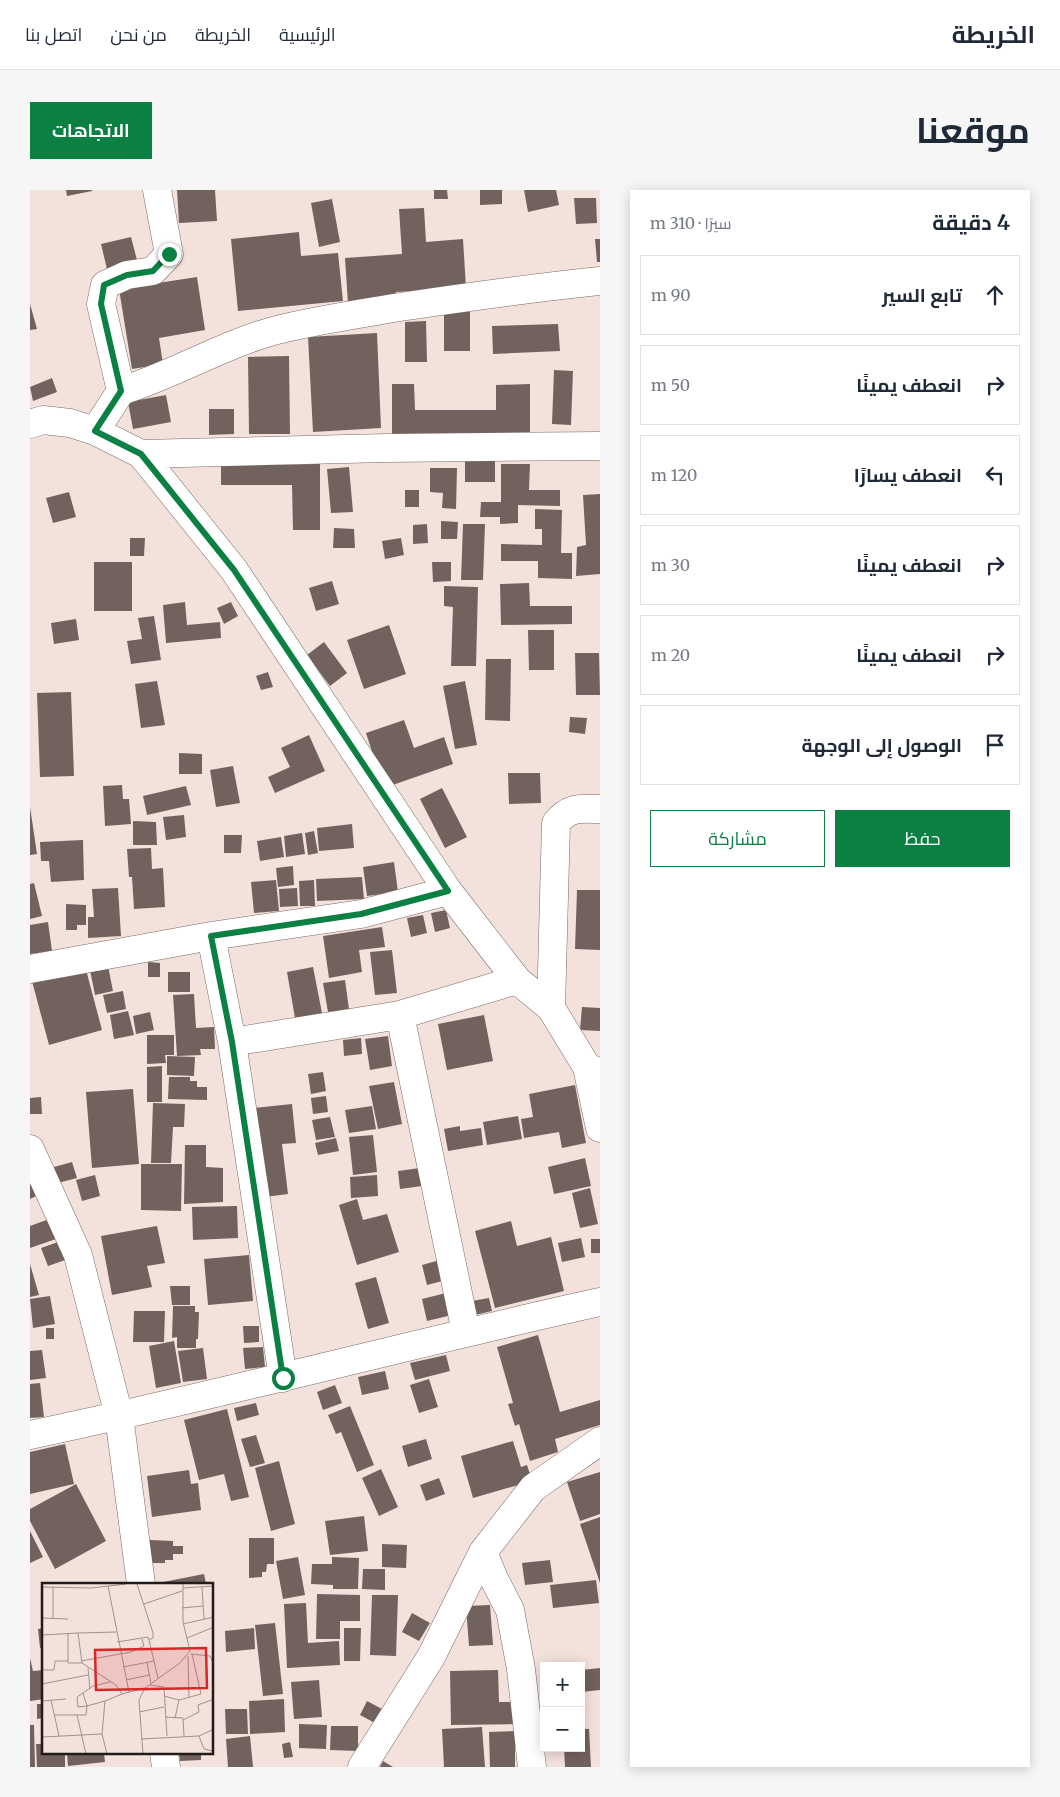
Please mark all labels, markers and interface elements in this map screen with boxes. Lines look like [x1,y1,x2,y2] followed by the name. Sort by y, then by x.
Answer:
[952,19,1035,50] text: الخريطة
[25,23,82,46] text: اتصل بنا
[110,23,167,46] text: من نحن
[195,23,251,46] text: الخريطة
[279,23,336,46] text: الرئيسية
[30,102,152,159] button: الاتجاهات
[916,109,1030,153] text: موقعنا
[932,209,1010,236] text: 4 دقيقة
[650,213,731,233] text: سيرًا · 310 m
[158,243,181,266] route end
[981,281,1009,309] icon: ahead
[882,283,962,307] text: تابع السير
[651,285,691,305] text: 90 m
[981,371,1009,399] icon: right
[856,373,962,397] text: انعطف يمينًا
[651,375,690,395] text: 50 m
[981,461,1009,489] icon: left
[854,463,962,487] text: انعطف يسارًا
[651,465,697,485] text: 120 m
[981,551,1009,579] icon: right
[856,553,962,577] text: انعطف يمينًا
[651,555,690,575] text: 30 m
[981,641,1009,669] icon: right
[856,643,962,667] text: انعطف يمينًا
[651,645,690,665] text: 20 m
[981,731,1009,759] icon: arrive
[802,733,962,757] text: الوصول إلى الوجهة
[650,810,825,867] button: مشاركة
[835,810,1010,867] button: حفظ
[272,1367,295,1390] route start
[42,1583,214,1754] inset map
[540,1662,585,1752] map controls
[540,1662,585,1707] button: +
[540,1707,585,1752] button: −

